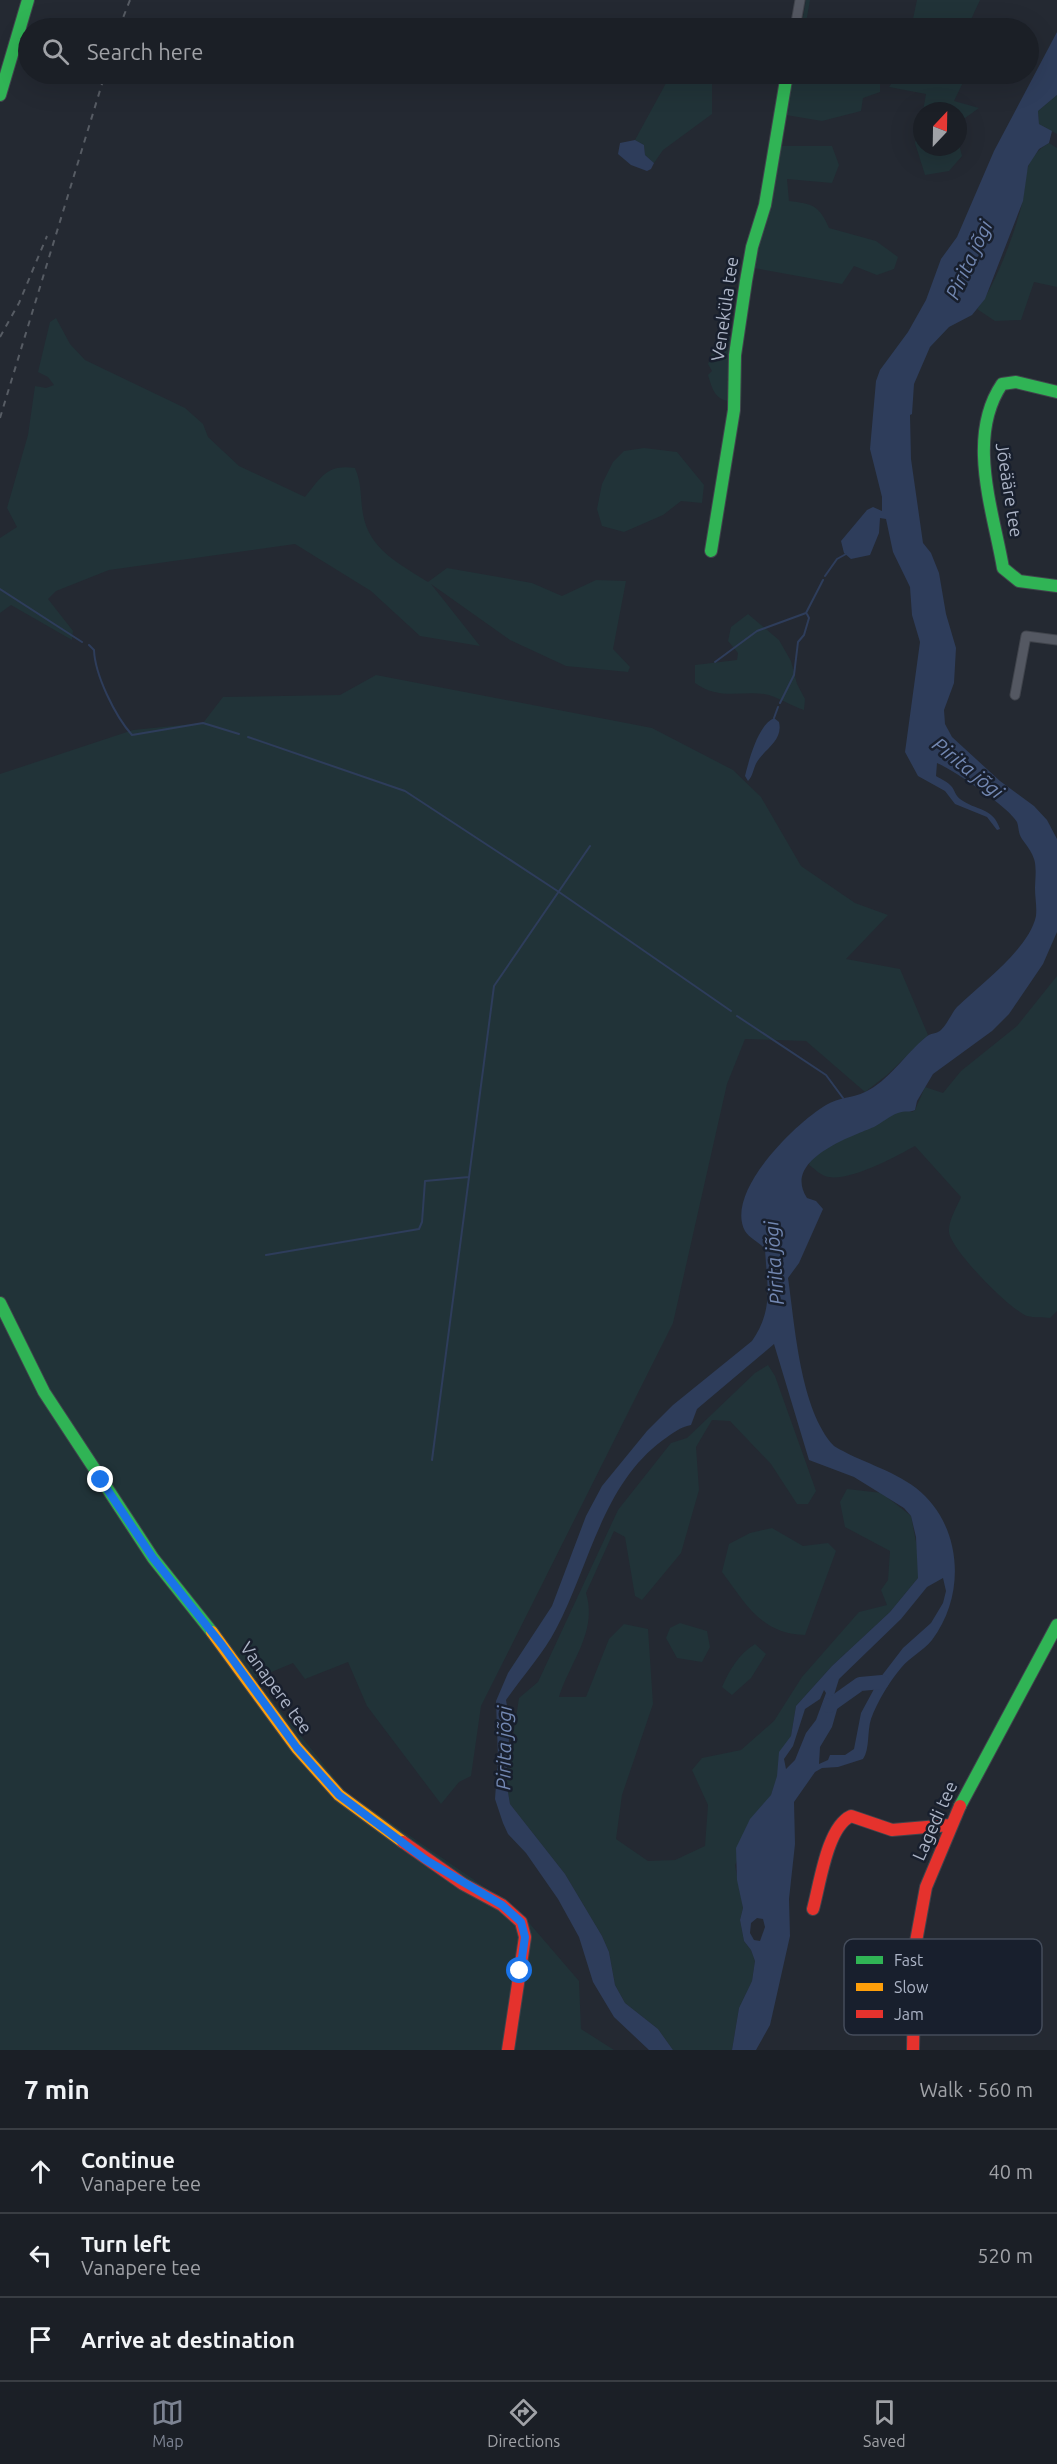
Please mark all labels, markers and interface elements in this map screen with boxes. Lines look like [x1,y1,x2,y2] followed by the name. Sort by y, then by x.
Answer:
[18,18,1039,84] search box
[39,35,72,68] icon: search
[87,39,203,64] text: Search here
[913,102,967,156] north arrow
[940,216,997,303] water label: Pirita jõgi
[707,255,741,362] street label: Veneküla tee
[993,441,1027,539] street label: Jõeääre tee
[928,732,1009,804] water label: Pirita jõgi
[759,1219,788,1306] water label: Pirita jõgi
[87,1466,113,1492] route end
[237,1638,317,1737] street label: Vanapere tee
[491,1705,516,1790] water label: Pirita jõgi
[908,1778,960,1863] street label: Lagedi tee
[844,1939,1042,2035] legend
[894,1951,924,1969] text: Fast
[506,1957,532,1983] route start
[894,1978,929,1996] text: Slow
[894,2005,924,2023] text: Jam
[24,2075,90,2104] text: 7 min
[920,2078,1033,2101] text: Walk · 560 m
[81,2147,175,2172] text: Continue
[24,2155,57,2188] icon: ahead
[989,2160,1033,2183] text: 40 m
[81,2172,201,2195] text: Vanapere tee
[81,2231,171,2256] text: Turn left
[24,2239,57,2272] icon: left
[977,2244,1033,2267] text: 520 m
[81,2256,201,2279] text: Vanapere tee
[24,2323,57,2356] icon: arrive
[81,2327,295,2352] text: Arrive at destination
[151,2396,184,2450] tab: Map
[487,2396,560,2450] tab: Directions
[863,2396,906,2450] tab: Saved

